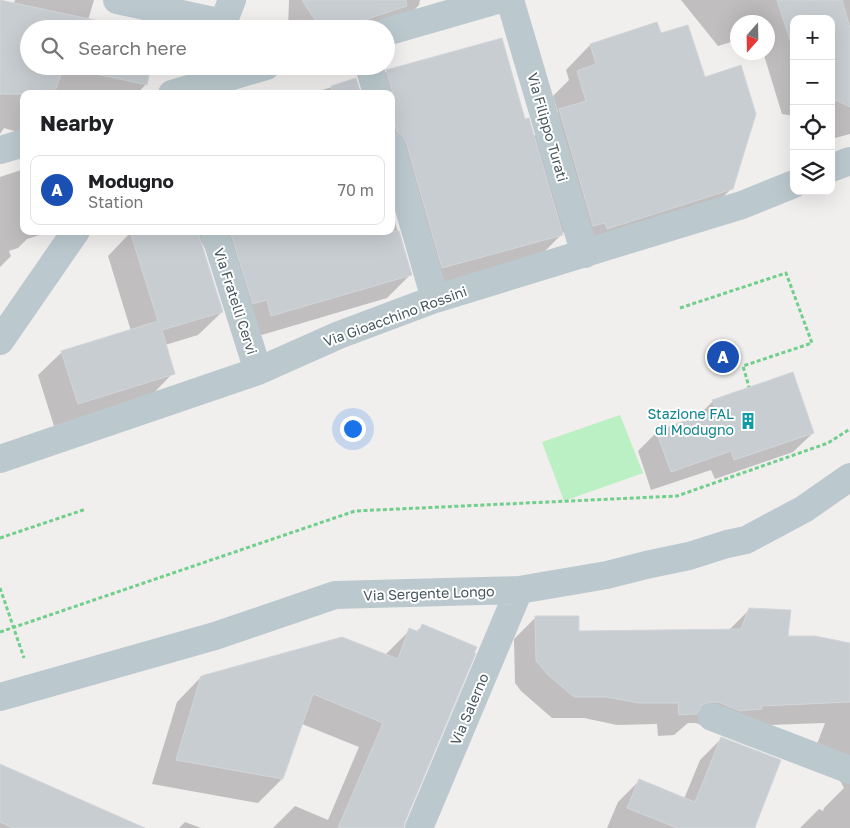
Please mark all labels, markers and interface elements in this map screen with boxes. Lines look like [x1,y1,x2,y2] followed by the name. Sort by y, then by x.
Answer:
[730,15,775,60] north arrow
[790,15,835,195] map controls
[790,15,835,60] button: +
[20,20,395,75] search box
[38,34,66,62] icon: search
[78,36,187,59] text: Search here
[790,60,835,105] button: −
[524,71,572,183] street label: Via Filippo Turati
[790,105,835,150] button: locate
[40,110,114,136] text: Nearby
[790,150,835,195] button: layers
[88,169,174,192] text: Modugno
[51,180,63,200] text: A
[337,180,374,200] text: 70 m
[88,192,143,212] text: Station
[211,246,261,356] street label: Via Fratelli Cervi
[321,282,469,350] street label: Via Gioacchino Rossini
[707,338,739,376] pin: A
[647,405,734,438] place label: Stazione FAL di Modugno
[738,411,758,431] building icon: Stazione FAL di Modugno
[340,416,366,442] your location
[363,582,495,604] street label: Via Sergente Longo
[446,671,492,747] street label: Via Salerno

